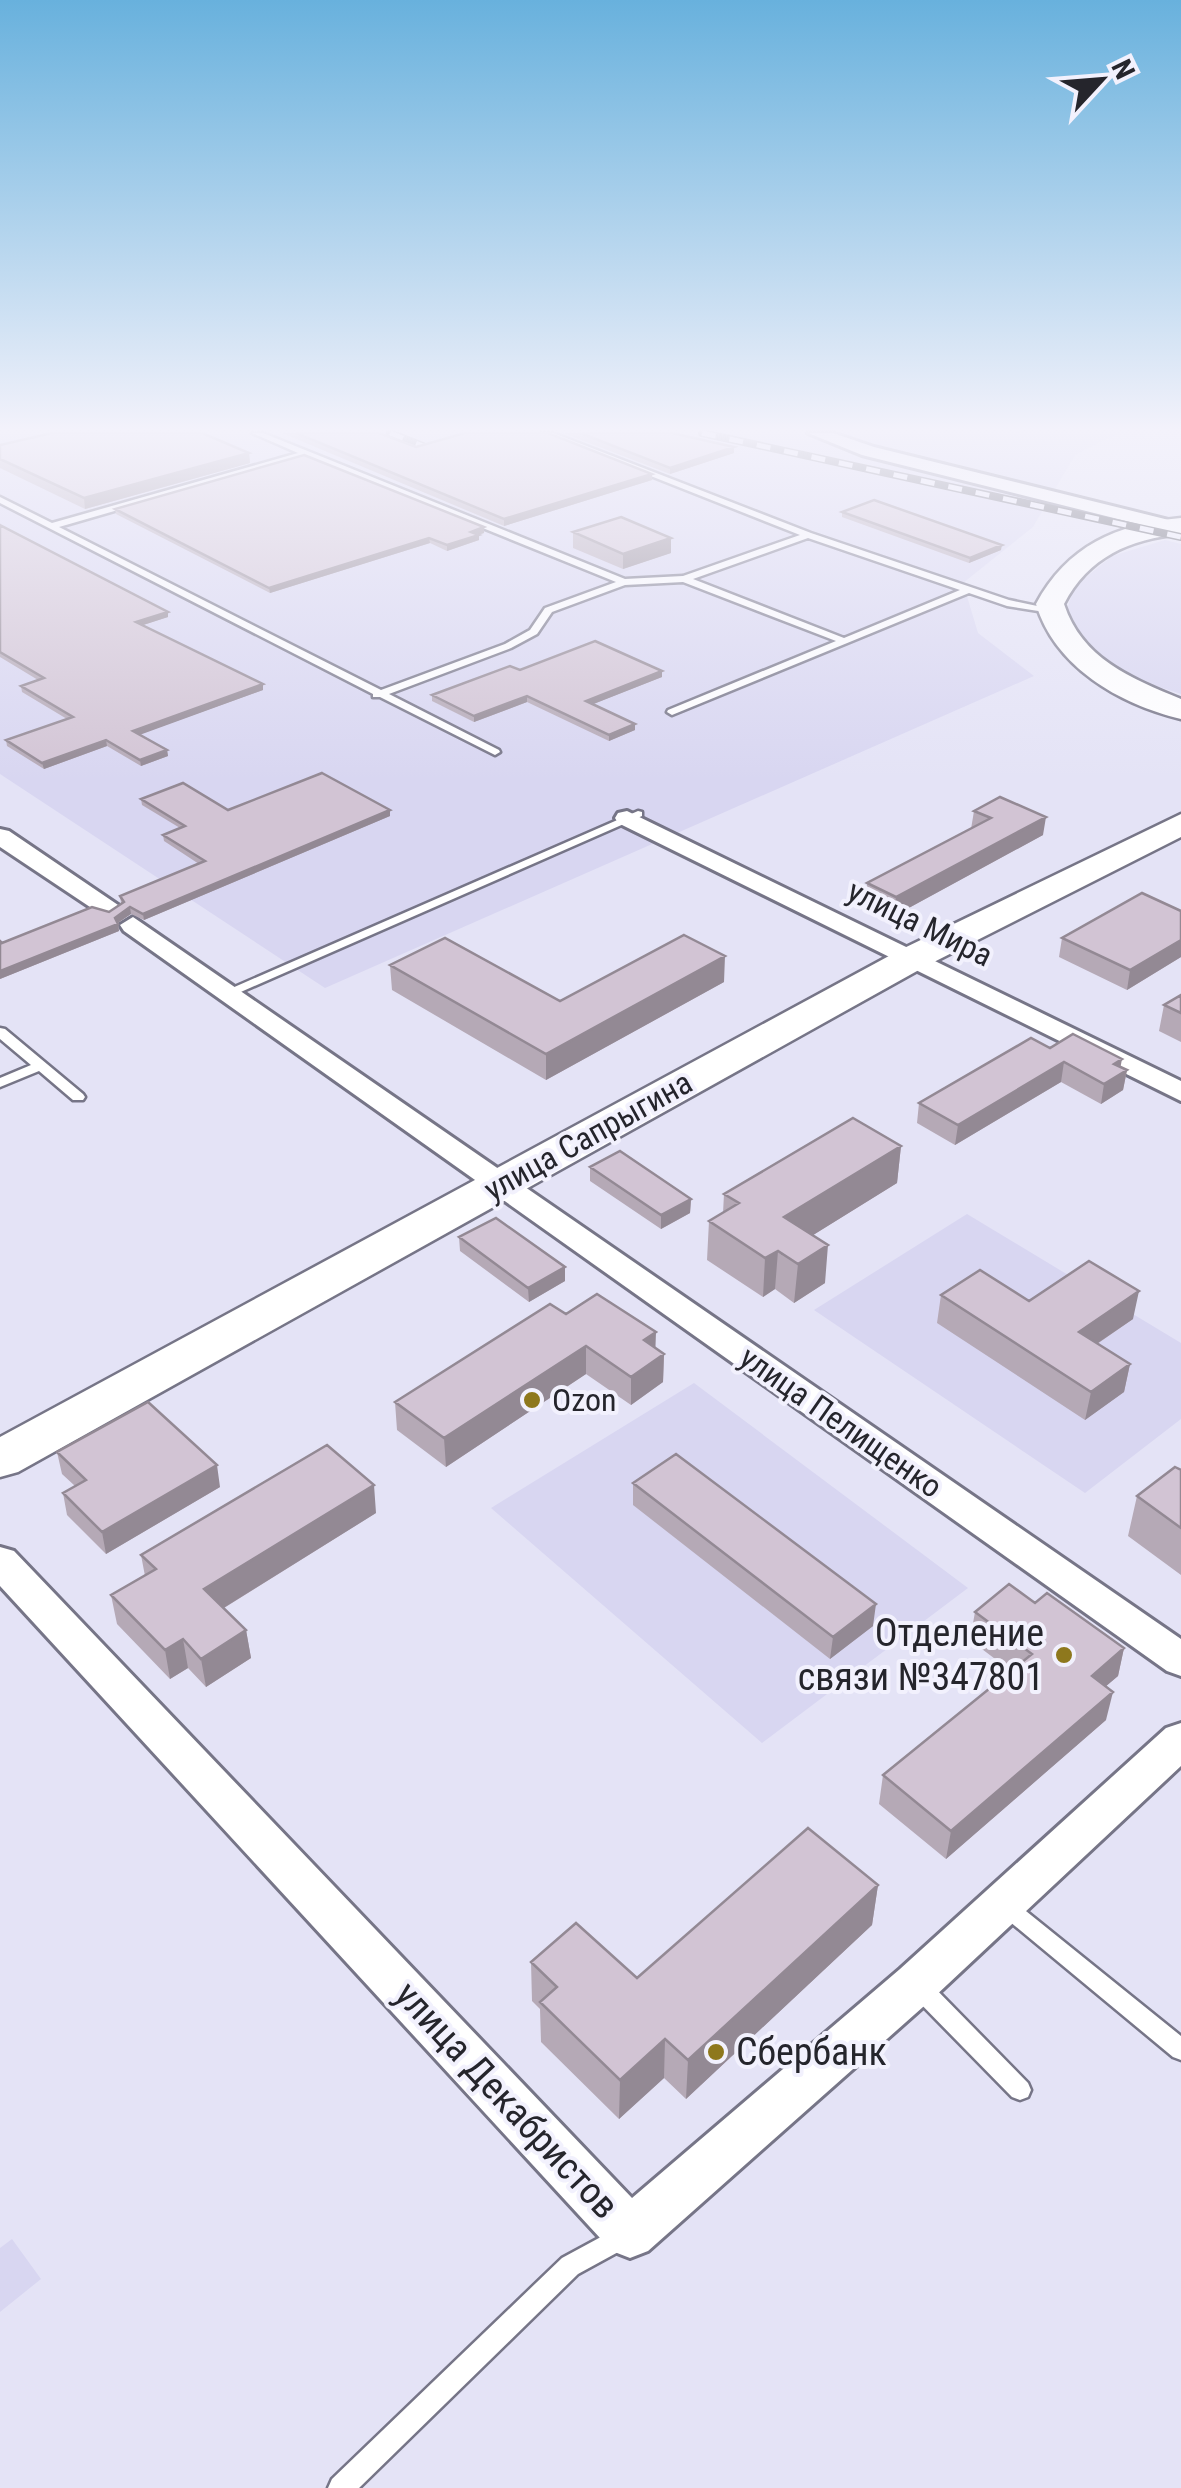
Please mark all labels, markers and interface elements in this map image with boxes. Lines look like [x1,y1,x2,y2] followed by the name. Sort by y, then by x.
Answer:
[1051,30,1151,130] north arrow
[1104,54,1142,84] text: N
[841,872,999,974] street label: улица Мира
[477,1063,699,1209] street label: улица Сапрыгина
[733,1338,949,1506] street label: улица Пелищенко
[552,1381,617,1419] place label: Ozon
[521,1389,543,1411] marker: Ozon
[798,1611,1044,1699] place label: Отделение связи №347801
[1053,1644,1075,1666] marker: Отделение связи №347801
[386,1973,628,2227] street label: улица Декабристов
[736,2030,887,2074] place label: Сбербанк
[705,2041,727,2063] marker: Сбербанк

